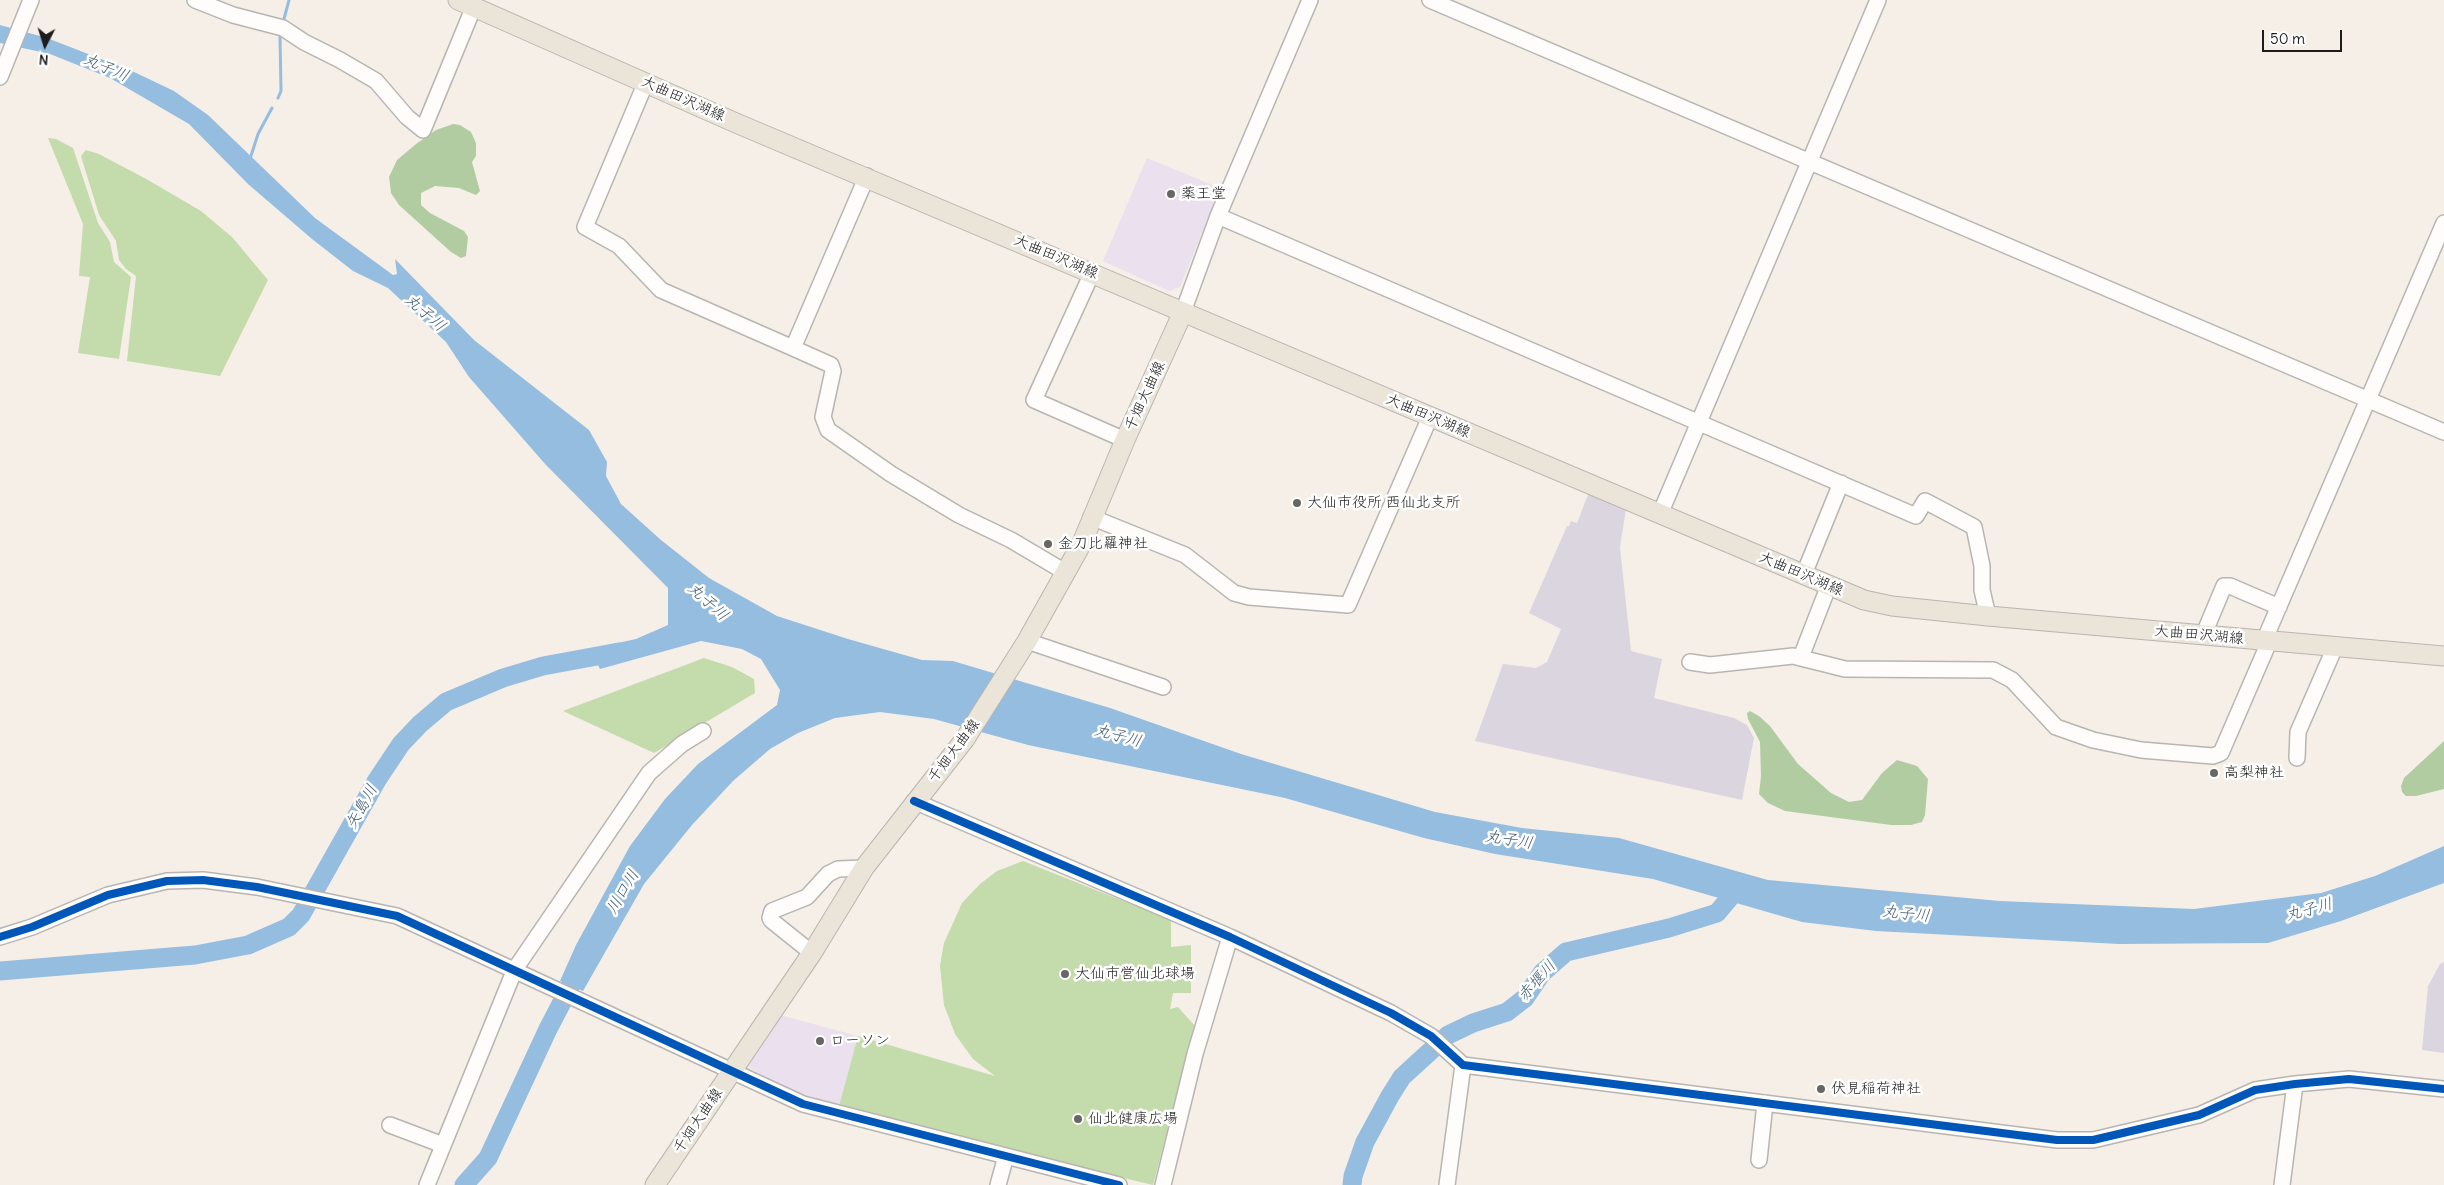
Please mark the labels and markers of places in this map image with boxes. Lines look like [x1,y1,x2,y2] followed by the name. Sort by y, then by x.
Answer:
[1181,185,1226,203] place label: 薬王堂
[1165,188,1177,200] marker: 薬王堂
[1307,494,1461,512] place label: 大仙市役所 西仙北支所
[1291,497,1303,509] marker: 大仙市役所 西仙北支所
[1058,535,1148,553] place label: 金刀比羅神社
[1042,538,1054,550] marker: 金刀比羅神社
[2224,764,2284,782] place label: 高梨神社
[2208,767,2220,779] marker: 高梨神社
[1075,965,1195,983] place label: 大仙市営仙北球場
[1059,968,1071,980] marker: 大仙市営仙北球場
[830,1032,890,1050] place label: ローソン
[814,1035,826,1047] marker: ローソン
[1831,1080,1921,1098] place label: 伏見稲荷神社
[1815,1083,1827,1095] marker: 伏見稲荷神社
[1088,1110,1178,1128] place label: 仙北健康広場
[1072,1113,1084,1125] marker: 仙北健康広場

